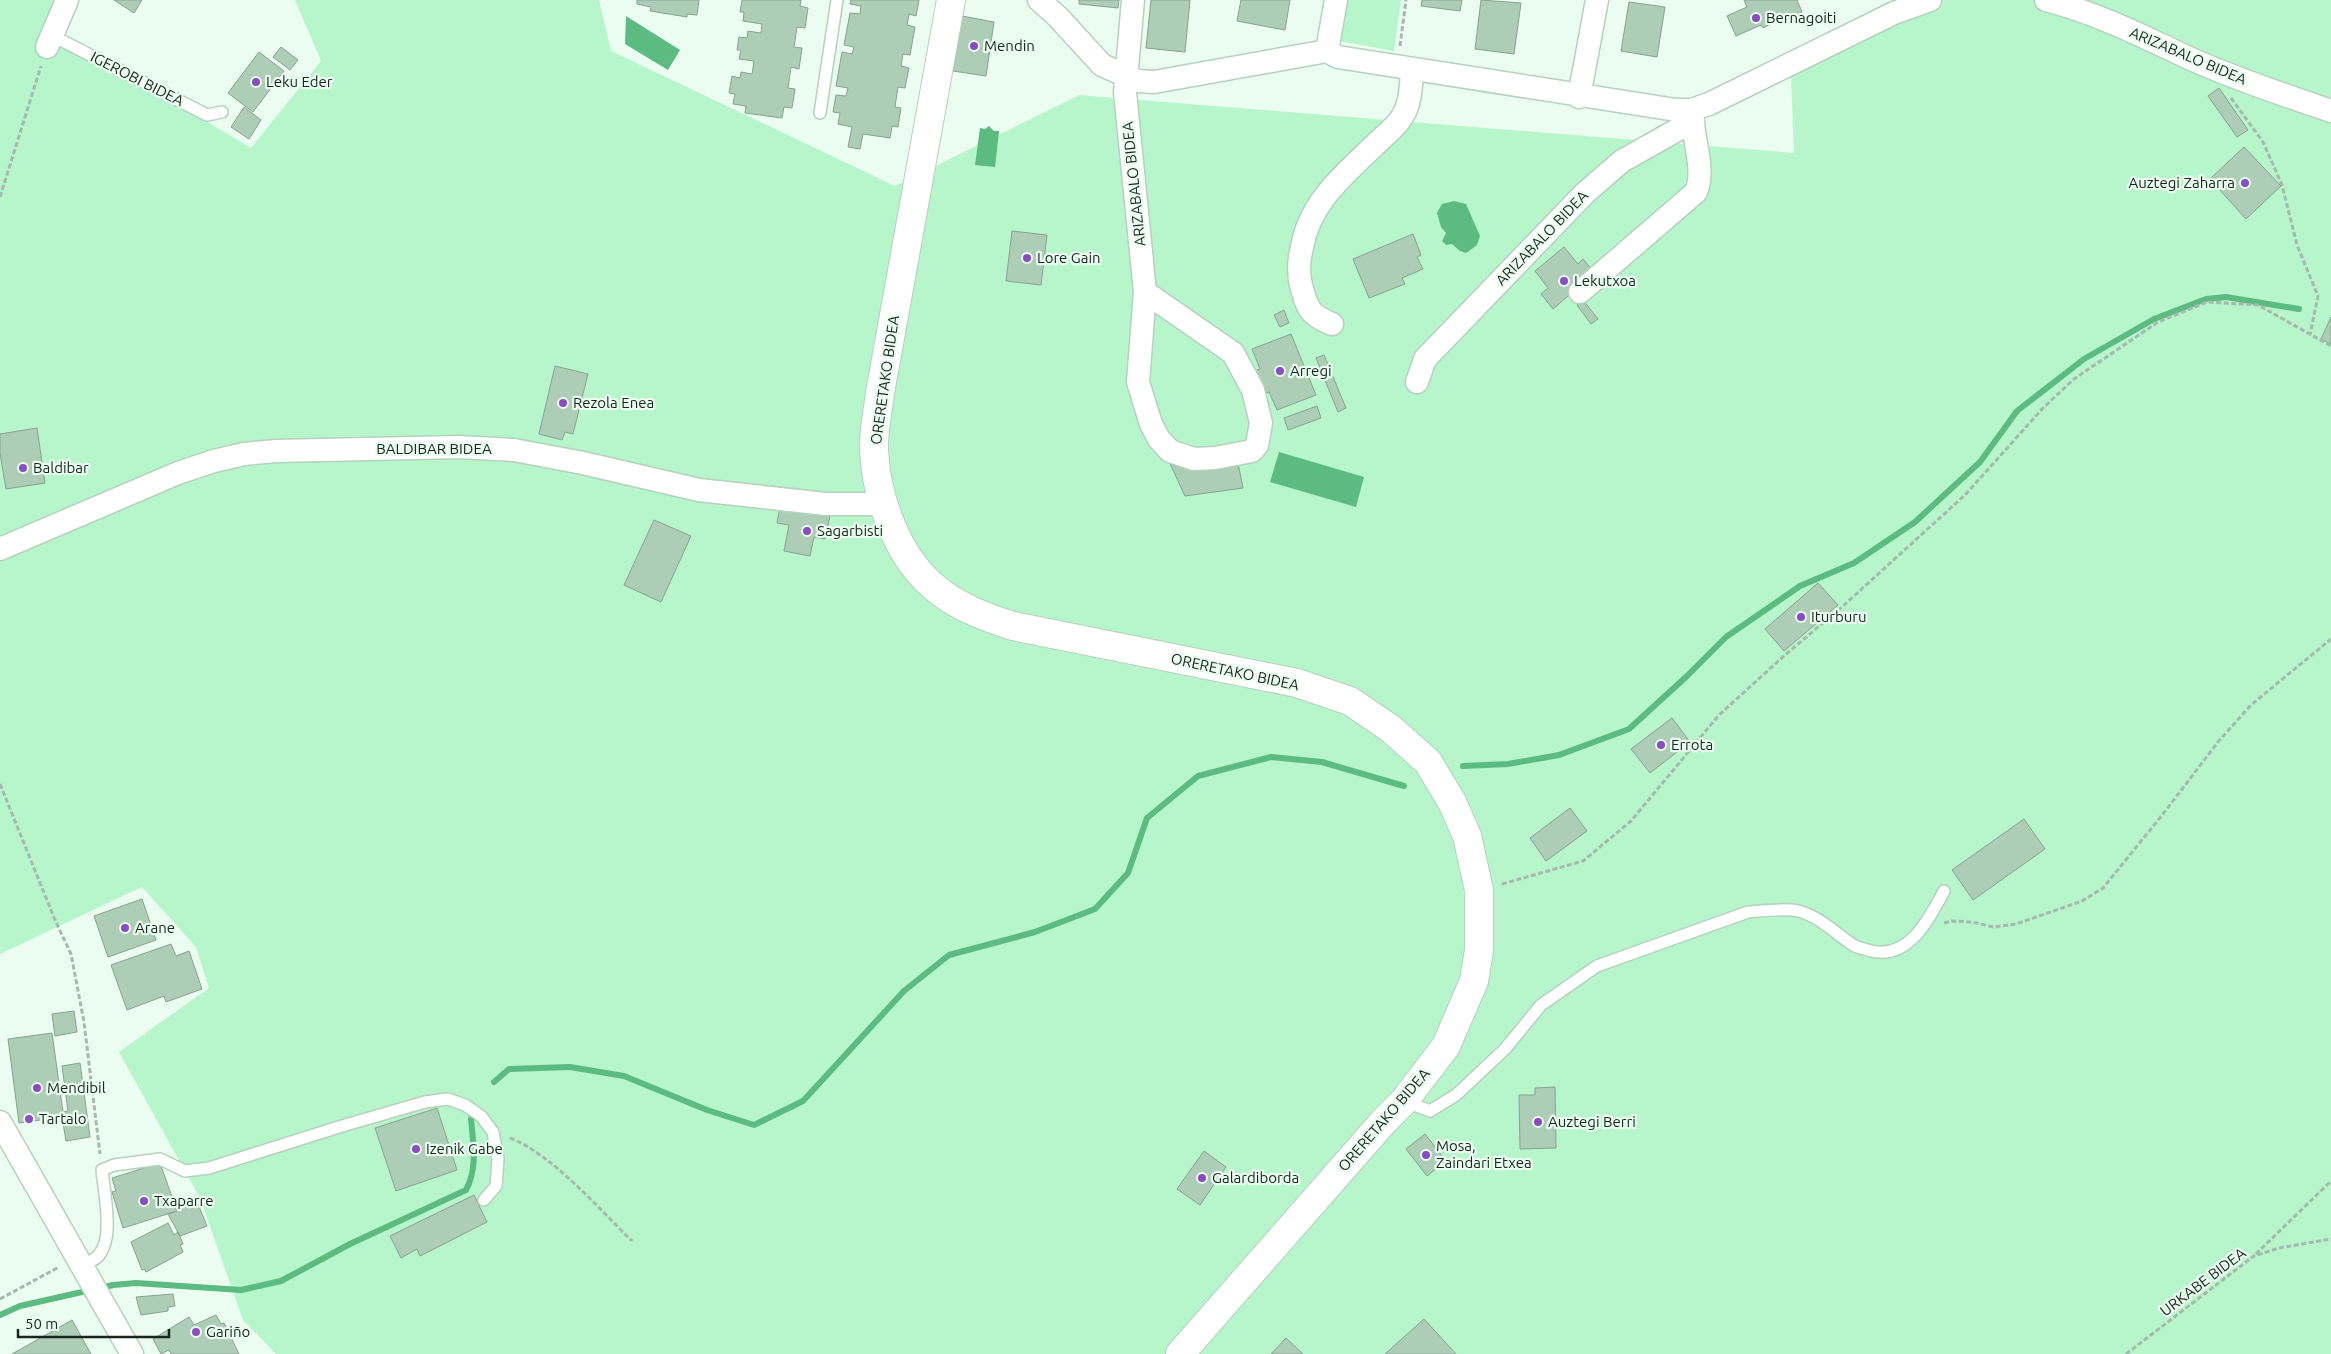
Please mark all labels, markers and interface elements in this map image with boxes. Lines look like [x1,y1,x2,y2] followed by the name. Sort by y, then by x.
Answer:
[1766,9,1836,26] place label: Bernagoiti
[1750,12,1762,24] marker: Bernagoiti
[2127,23,2249,88] street label: ARIZABALO BIDEA
[984,37,1035,54] place label: Mendin
[968,40,980,52] marker: Mendin
[88,48,187,109] street label: IGEROBI BIDEA
[266,73,333,90] place label: Leku Eder
[250,76,262,88] marker: Leku Eder
[1118,121,1149,247] street label: ARIZABALO BIDEA
[2128,174,2235,191] place label: Auztegi Zaharra
[2239,177,2251,189] marker: Auztegi Zaharra
[1492,187,1591,289] street label: ARIZABALO BIDEA
[1037,249,1101,266] place label: Lore Gain
[1021,252,1033,264] marker: Lore Gain
[1574,272,1636,289] place label: Lekutxoa
[1558,275,1570,287] marker: Lekutxoa
[867,314,902,446] street label: ORERETAKO BIDEA
[1290,362,1332,379] place label: Arregi
[1274,365,1286,377] marker: Arregi
[573,394,654,411] place label: Rezola Enea
[557,397,569,409] marker: Rezola Enea
[376,440,492,457] street label: BALDIBAR BIDEA
[33,459,89,476] place label: Baldibar
[17,462,29,474] marker: Baldibar
[817,522,883,539] place label: Sagarbisti
[801,525,813,537] marker: Sagarbisti
[1811,608,1867,625] place label: Iturburu
[1795,611,1807,623] marker: Iturburu
[1169,650,1301,693] street label: ORERETAKO BIDEA
[1671,736,1713,753] place label: Errota
[1655,739,1667,751] marker: Errota
[135,919,175,936] place label: Arane
[119,922,131,934] marker: Arane
[1334,1065,1433,1175] street label: ORERETAKO BIDEA
[47,1079,106,1096] place label: Mendibil
[31,1082,43,1094] marker: Mendibil
[39,1110,86,1127] place label: Tartalo
[23,1113,35,1125] marker: Tartalo
[1548,1113,1636,1130] place label: Auztegi Berri
[1532,1116,1544,1128] marker: Auztegi Berri
[1436,1137,1532,1171] place label: Mosa, Zaindari Etxea
[426,1140,503,1157] place label: Izenik Gabe
[410,1143,422,1155] marker: Izenik Gabe
[1420,1149,1432,1161] marker: Mosa, Zaindari Etxea
[1212,1169,1299,1186] place label: Galardiborda
[1196,1172,1208,1184] marker: Galardiborda
[154,1192,213,1209] place label: Txaparre
[138,1195,150,1207] marker: Txaparre
[2157,1244,2249,1319] street label: URKABE BIDEA
[18,1306,169,1338] scale bar
[25,1315,58,1332] text: 50 m
[206,1323,250,1340] place label: Gariño
[190,1326,202,1338] marker: Gariño

